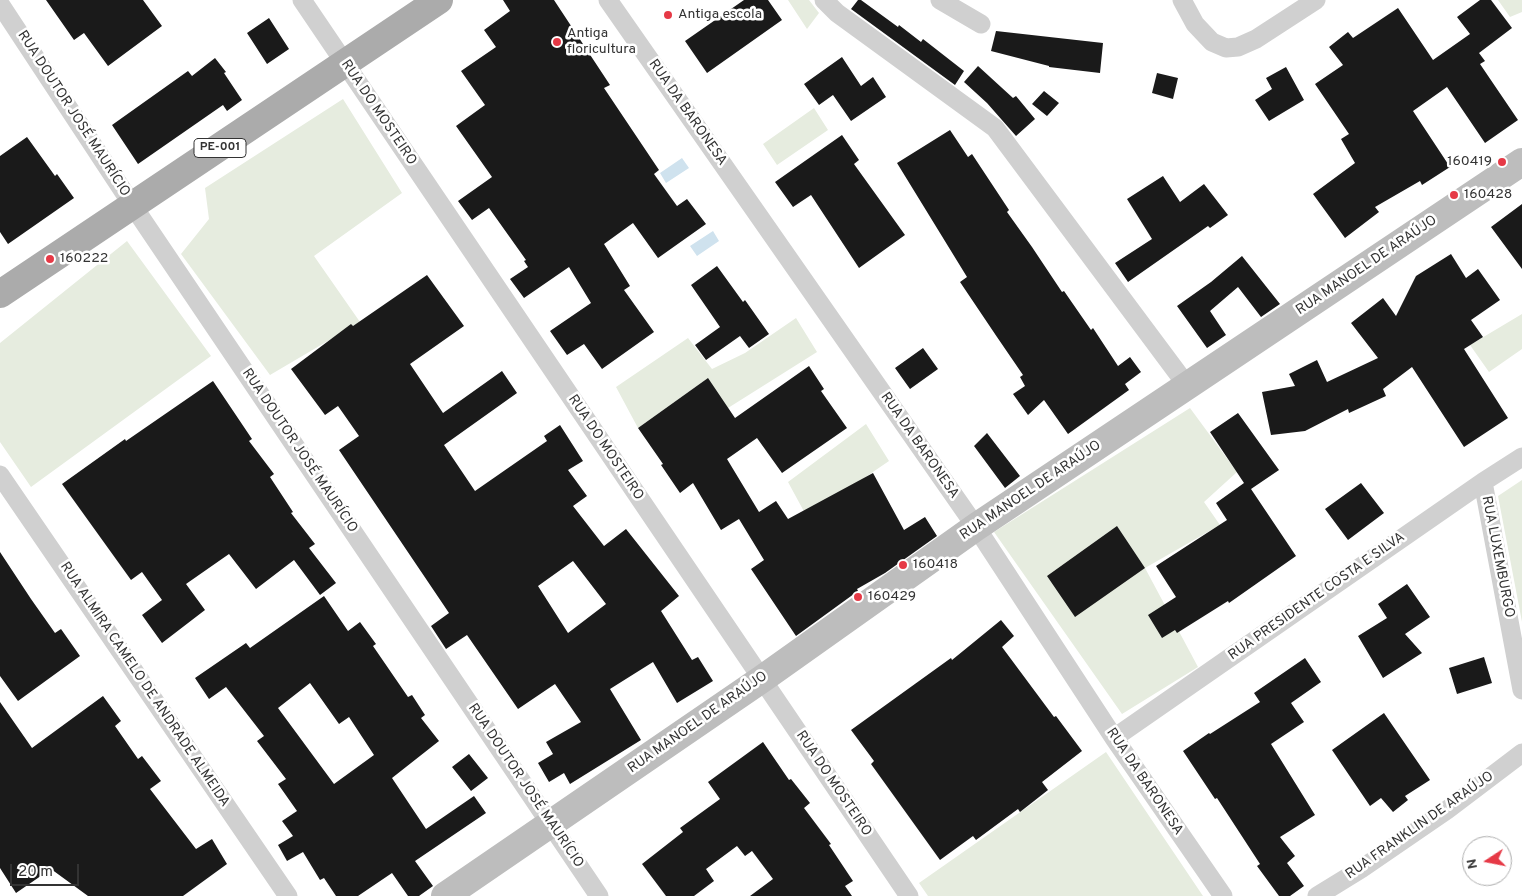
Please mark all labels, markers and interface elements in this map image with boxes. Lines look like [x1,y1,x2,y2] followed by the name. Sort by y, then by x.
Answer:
[678,7,762,23] place label: Antiga escola
[662,9,674,21] marker: Antiga escola
[567,26,636,58] place label: Antiga floricultura
[13,28,133,200] street label: RUA DOUTOR JOSÉ MAURÍCIO
[551,36,563,48] marker: Antiga floricultura
[337,57,419,169] street label: RUA DO MOSTEIRO
[644,57,730,169] street label: RUA DA BARONESA
[194,138,246,158] road number: PE-001
[1447,154,1492,170] place label: 160419
[1496,156,1508,168] marker: 160419
[1464,187,1512,203] place label: 160428
[1448,189,1460,201] marker: 160428
[1293,212,1441,320] street label: RUA MANOEL DE ARAÚJO
[60,251,108,267] place label: 160222
[44,253,56,265] marker: 160222
[238,366,360,536] street label: RUA DOUTOR JOSÉ MAURÍCIO
[876,390,962,502] street label: RUA DA BARONESA
[564,392,646,504] street label: RUA DO MOSTEIRO
[957,437,1105,545] street label: RUA MANOEL DE ARAÚJO
[1477,495,1517,619] street label: RUA LUXEMBURGO
[1226,529,1408,665] street label: RUA PRESIDENTE COSTA E SILVA
[913,557,958,573] place label: 160418
[55,559,233,811] street label: RUA ALMIRA CAMELO DE ANDRADE ALMEIDA
[897,559,909,571] marker: 160418
[868,589,916,605] place label: 160429
[852,591,864,603] marker: 160429
[625,668,771,778] street label: RUA MANOEL DE ARAÚJO
[464,701,586,871] street label: RUA DOUTOR JOSÉ MAURÍCIO
[1102,725,1186,839] street label: RUA DA BARONESA
[792,728,874,840] street label: RUA DO MOSTEIRO
[1343,768,1497,884] street label: RUA FRANKLIN DE ARAÚJO
[1462,836,1512,886] north arrow
[12,854,81,886] scale bar
[18,863,53,882] text: 20 m

